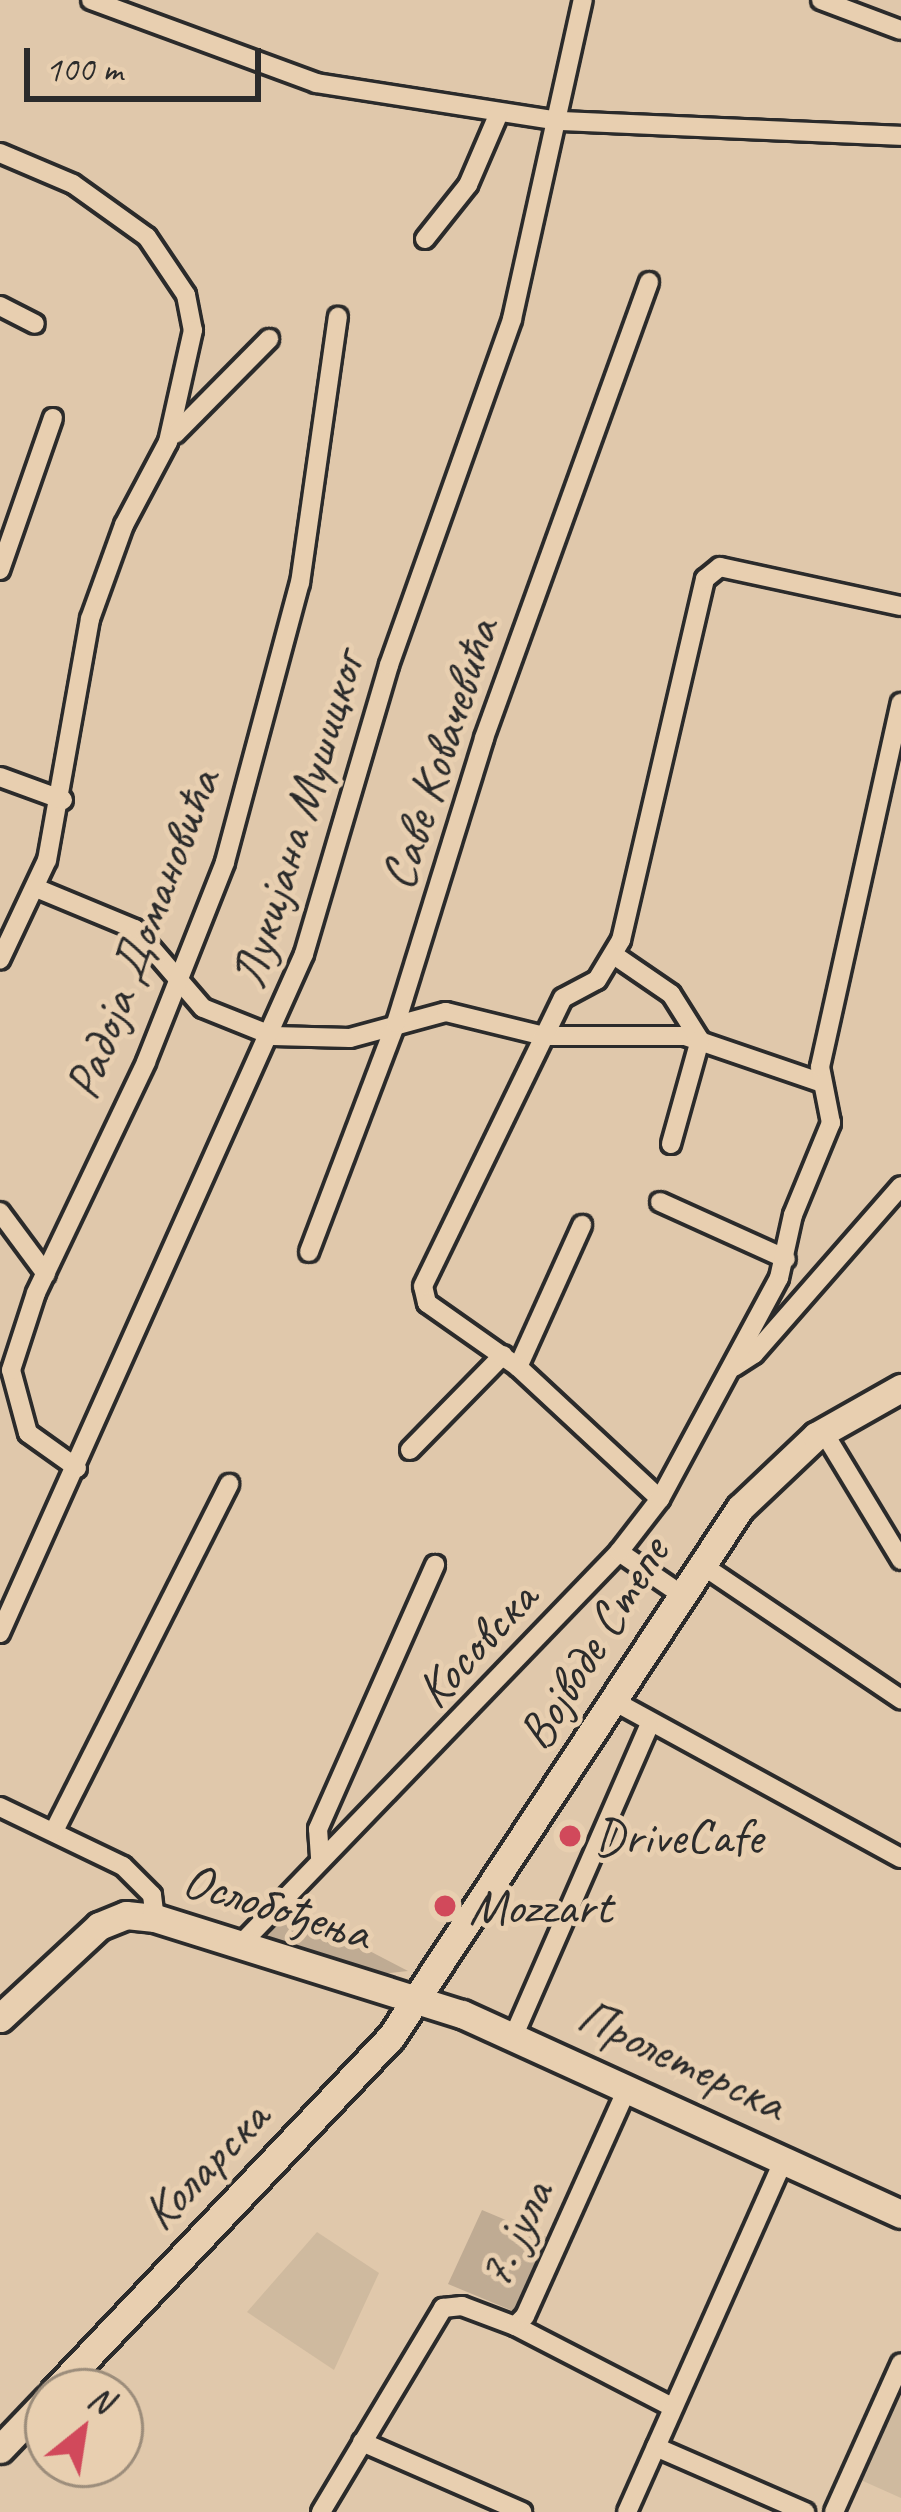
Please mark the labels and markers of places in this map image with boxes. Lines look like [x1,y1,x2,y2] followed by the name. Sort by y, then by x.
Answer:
[594,1805,763,1867] place label: DriveCafe
[557,1823,583,1849] marker: DriveCafe
[469,1875,612,1937] place label: Mozzart
[432,1893,458,1919] marker: Mozzart

